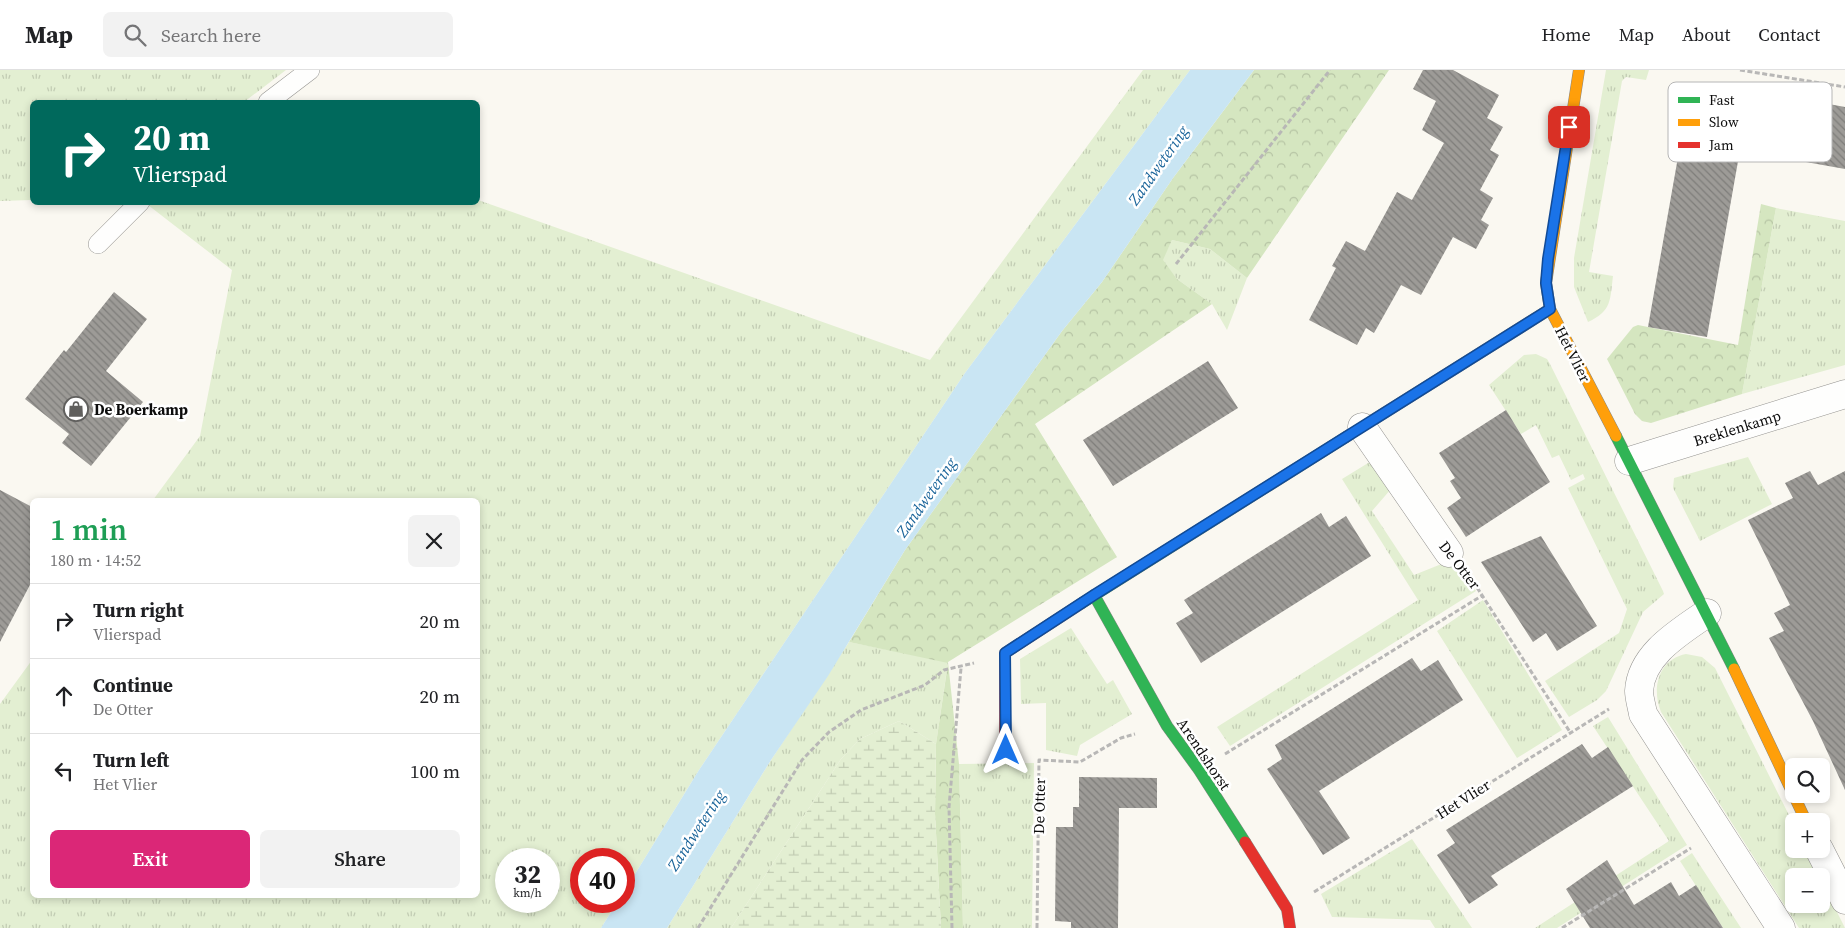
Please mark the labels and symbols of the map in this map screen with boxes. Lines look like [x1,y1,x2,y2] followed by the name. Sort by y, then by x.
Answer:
[1668,82,1832,162] legend
[1709,90,1735,110] text: Fast
[1548,106,1590,148] pin
[1709,112,1739,132] text: Slow
[1122,120,1194,210] water label: Zandwetering
[1708,135,1734,155] text: Jam
[1550,322,1596,386] street label: Het Vlier
[63,396,89,422] shop icon: De Boerkamp
[94,399,188,420] place label: De Boerkamp
[1691,405,1784,451] street label: Breklenkamp
[890,452,962,542] water label: Zandwetering
[1434,536,1486,594] street label: De Otter
[1172,714,1236,794] street label: Arendshorst
[979,723,1031,775] position arrow
[1432,774,1495,824] street label: Het Vlier
[1028,777,1050,834] street label: De Otter
[661,784,731,875] water label: Zandwetering
[570,848,635,913] speed limit sign: 40

